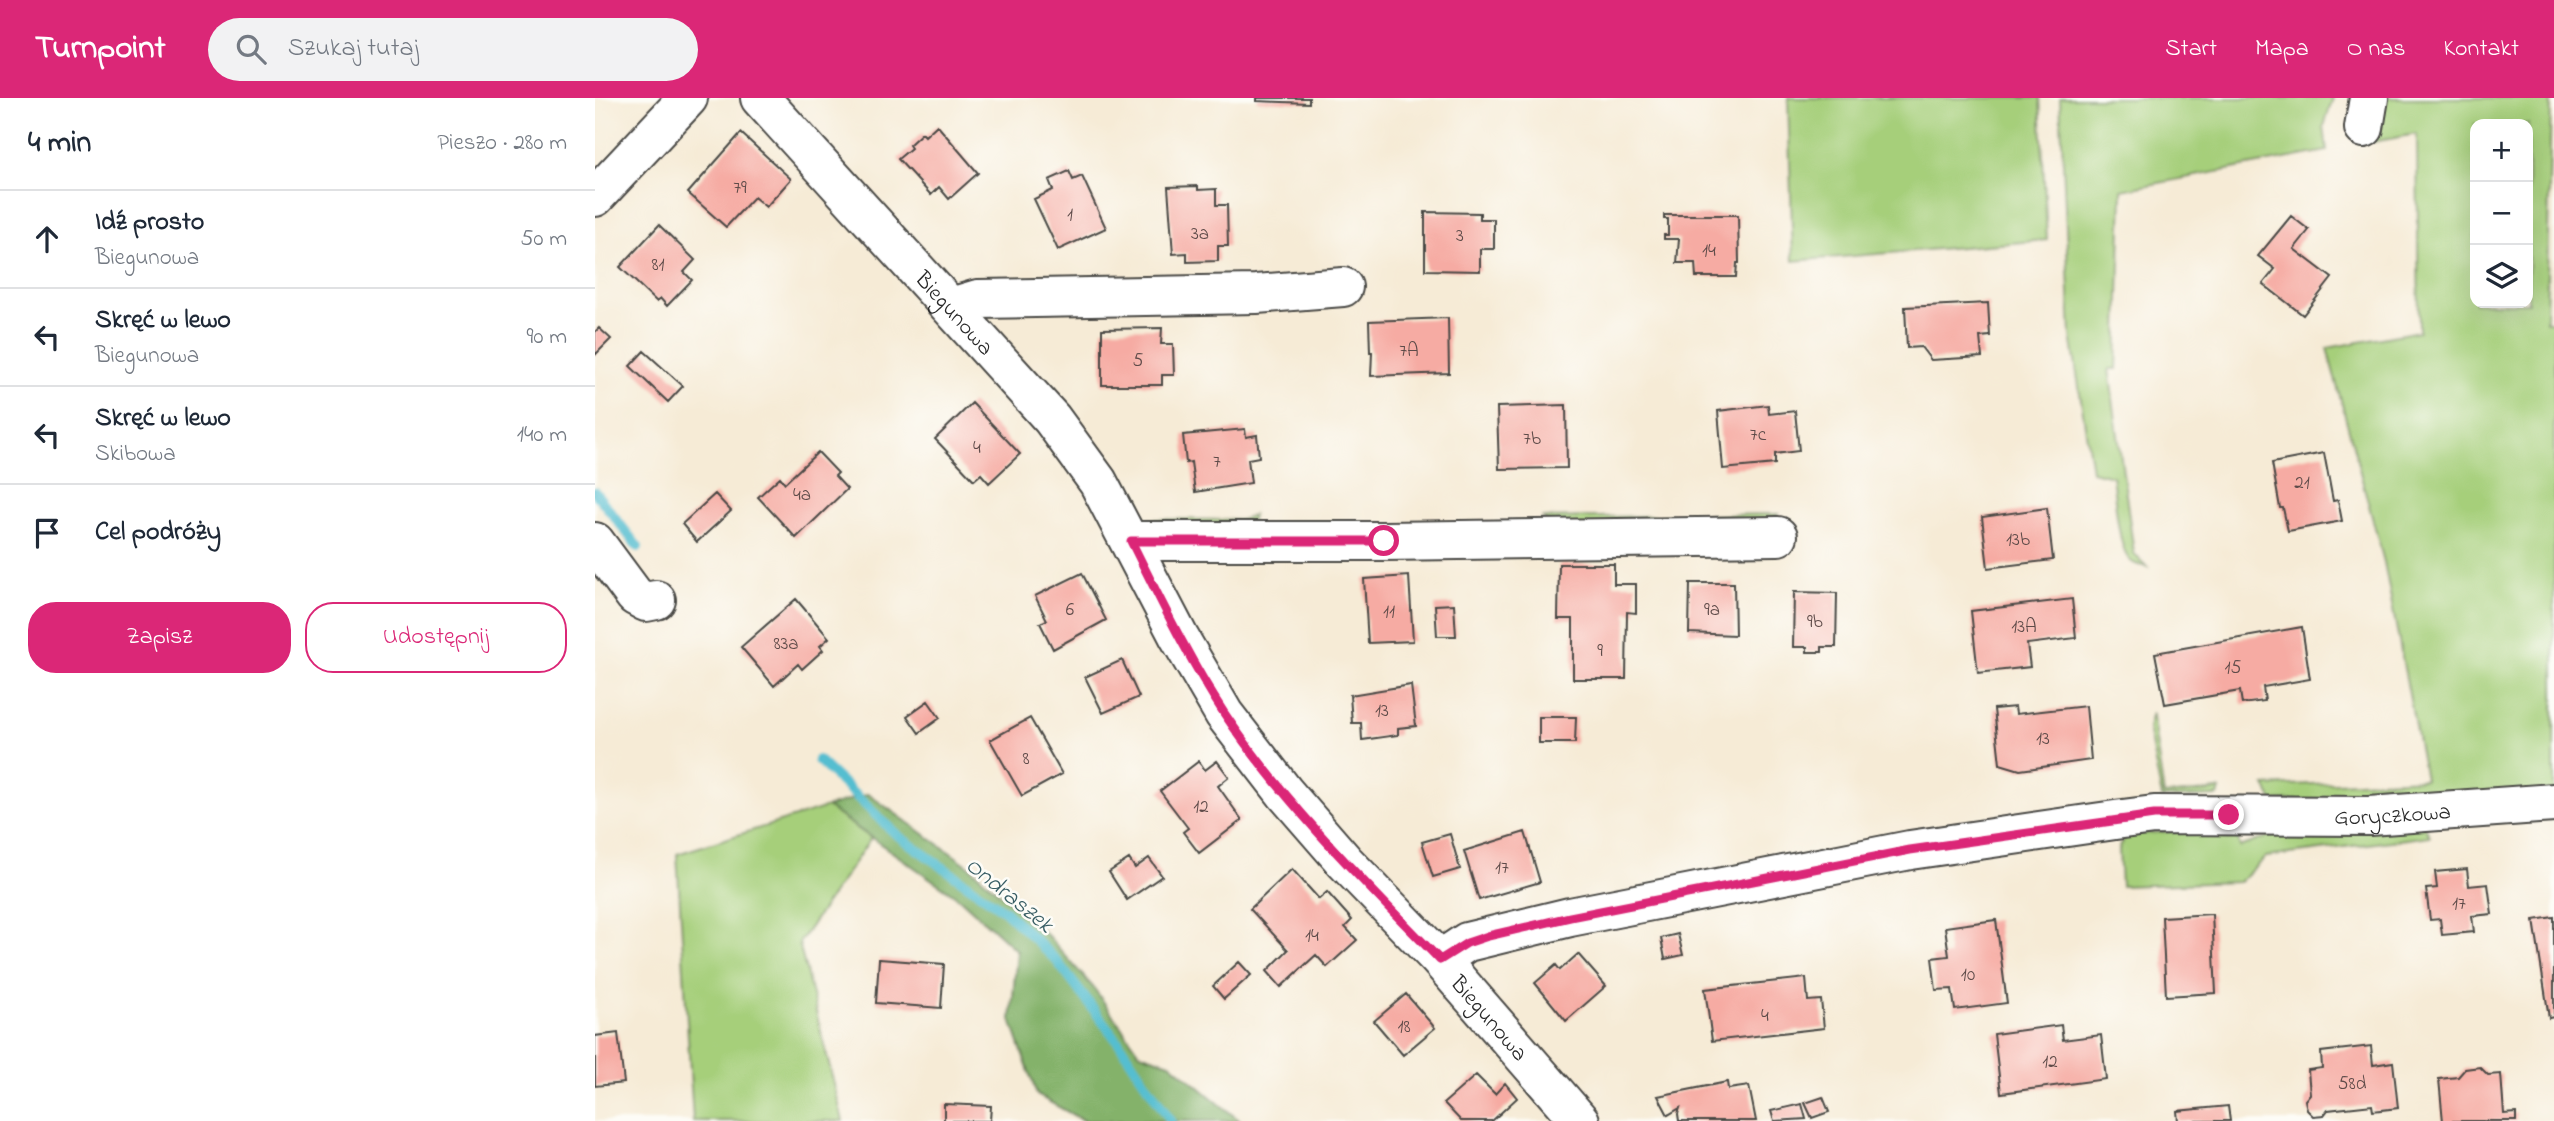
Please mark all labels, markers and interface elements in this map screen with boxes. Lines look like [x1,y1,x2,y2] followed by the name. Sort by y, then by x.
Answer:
[208,18,698,81] search box
[35,25,166,73] text: Turnpoint
[232,30,270,68] icon: search
[288,30,419,68] text: Szukaj tutaj
[2165,32,2217,67] text: Start
[2255,32,2309,67] text: Mapa
[2347,32,2405,67] text: O nas
[2443,32,2519,67] text: Kontakt
[2470,119,2533,308] map controls
[2470,119,2533,182] button: +
[28,122,91,166] text: 4 min
[437,127,567,160] text: Pieszo · 280 m
[733,175,747,202] house number: 79
[2470,182,2533,245] button: −
[1067,202,1073,229] house number: 1
[95,204,204,242] text: Idź prosto
[28,220,66,258] icon: ahead
[1191,221,1209,248] house number: 3a
[520,223,567,256] text: 50 m
[1456,223,1464,250] house number: 3
[1702,238,1716,265] house number: 14
[95,242,199,275] text: Biegunowa
[2470,245,2533,308] button: layers
[651,252,665,279] house number: 81
[905,264,1001,364] street label: Biegunowa
[95,302,231,340] text: Skręć w lewo
[28,318,66,356] icon: left
[527,321,567,354] text: 90 m
[1399,338,1419,365] house number: 7A
[95,340,199,373] text: Biegunowa
[1133,348,1144,375] house number: 5
[95,400,231,438] text: Skręć w lewo
[28,416,66,454] icon: left
[517,419,567,452] text: 140 m
[1750,422,1767,449] house number: 7c
[1523,426,1541,453] house number: 7b
[973,435,981,462] house number: 4
[95,438,176,471] text: Skibowa
[1213,449,1221,476] house number: 7
[2294,470,2310,497] house number: 21
[793,482,811,509] house number: 4a
[28,514,66,552] icon: arrive
[95,514,221,552] text: Cel podróży
[1368,525,1399,556] route start
[2006,527,2030,554] house number: 13b
[1066,597,1074,624] house number: 6
[1704,597,1720,624] house number: 9a
[1383,599,1395,626] house number: 11
[28,602,291,673] button: Zapisz
[305,602,567,673] button: Udostępnij
[1807,609,1823,636] house number: 9b
[2011,614,2037,641] house number: 13A
[773,631,799,658] house number: 83a
[1597,638,1603,665] house number: 9
[2225,655,2242,682] house number: 15
[1375,698,1389,725] house number: 13
[2036,726,2050,753] house number: 13
[1022,746,1030,773] house number: 8
[1193,794,1209,821] house number: 12
[2334,796,2452,837] street label: Goryczkowa
[2213,799,2244,830] route end
[957,849,1061,944] water label: Ondraszek
[1495,855,1509,882] house number: 17
[2452,891,2466,918] house number: 17
[1305,923,1319,950] house number: 14
[1961,962,1975,989] house number: 10
[1441,968,1535,1069] street label: Biegunowa
[1761,1003,1769,1030] house number: 4
[1397,1014,1411,1041] house number: 18
[2042,1049,2058,1076] house number: 12
[2338,1071,2367,1098] house number: 58d

